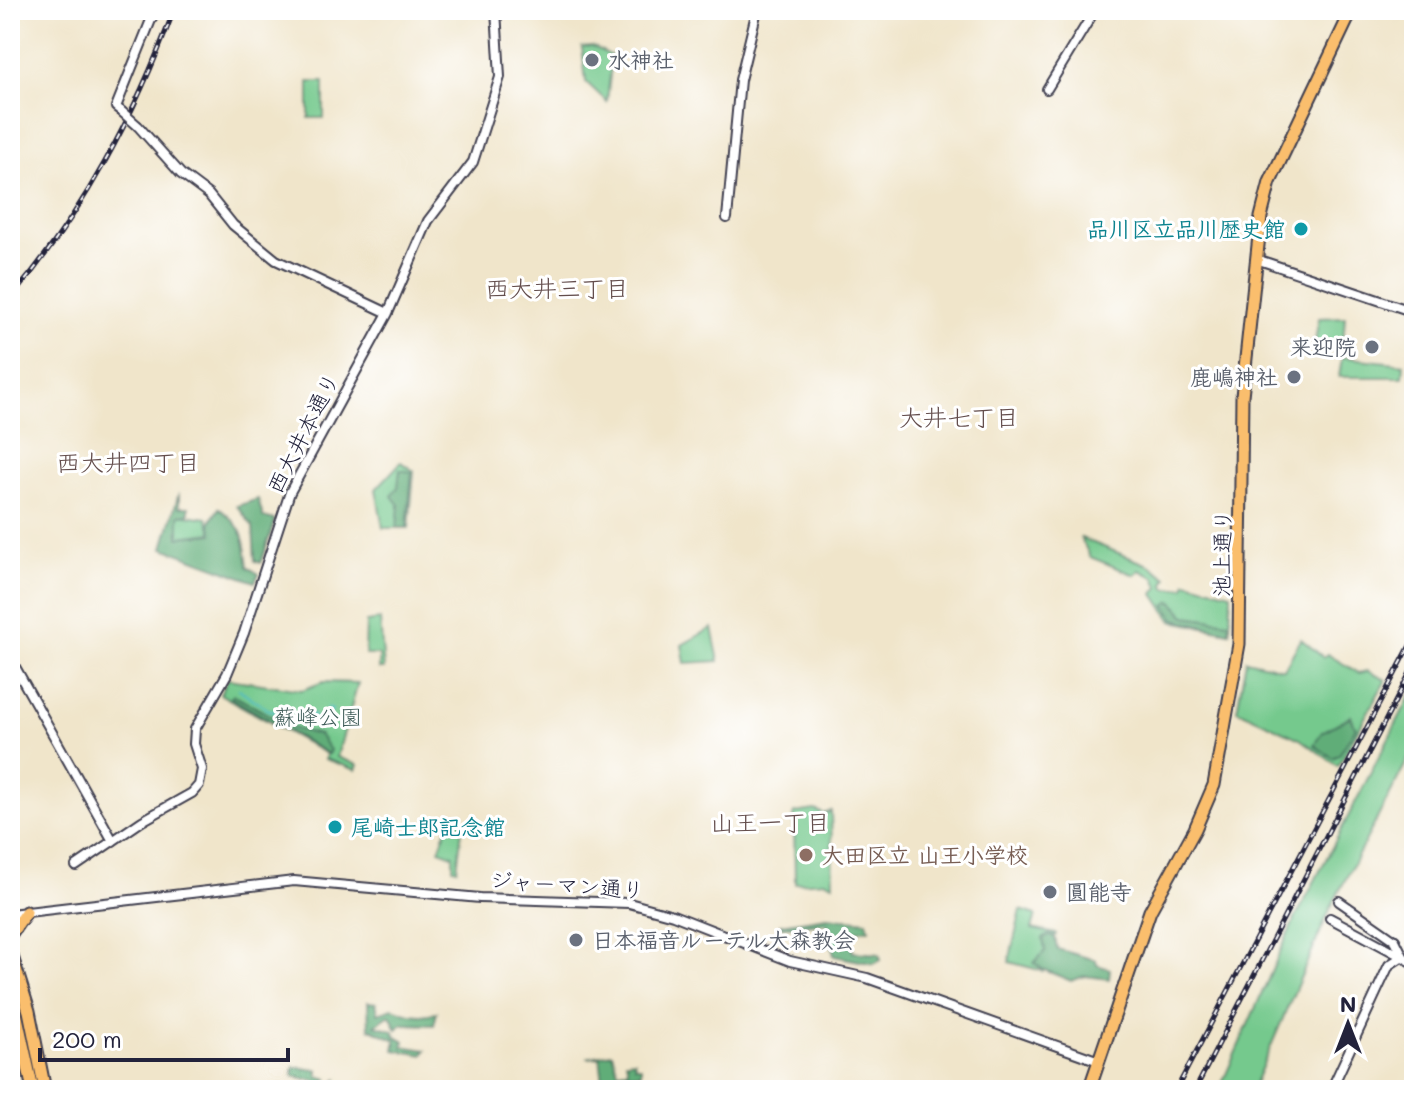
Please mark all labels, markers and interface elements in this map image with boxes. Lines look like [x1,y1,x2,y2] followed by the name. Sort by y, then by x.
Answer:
[608,45,674,74] place label: 水神社
[583,51,601,69] marker: 水神社
[1087,214,1285,243] place label: 品川区立品川歴史館
[1292,220,1310,238] marker: 品川区立品川歴史館
[485,272,629,303] district label: 西大井三丁目
[1290,332,1356,361] place label: 来迎院
[1363,338,1381,356] marker: 来迎院
[1190,362,1278,391] place label: 鹿嶋神社
[260,367,345,498] street label: 西大井本通り
[1285,368,1303,386] marker: 鹿嶋神社
[899,401,1019,432] district label: 大井七丁目
[56,446,200,477] district label: 西大井四丁目
[1206,509,1237,597] street label: 池上通り
[274,702,362,731] park label: 蘇峰公園
[710,806,830,837] district label: 山王一丁目
[351,812,505,841] place label: 尾崎士郎記念館
[326,818,344,836] marker: 尾崎士郎記念館
[822,840,1028,869] place label: 大田区立 山王小学校
[797,846,815,864] marker: 大田区立 山王小学校
[489,865,645,904] street label: ジャーマン通り
[1066,877,1132,906] place label: 圓能寺
[1041,883,1059,901] marker: 圓能寺
[592,925,856,954] place label: 日本福音ルーテル大森教会
[567,931,585,949] marker: 日本福音ルーテル大森教会
[1308,984,1388,1064] north arrow
[1340,989,1356,1018] text: N
[40,1012,288,1062] scale bar
[52,1023,122,1054] text: 200 m

